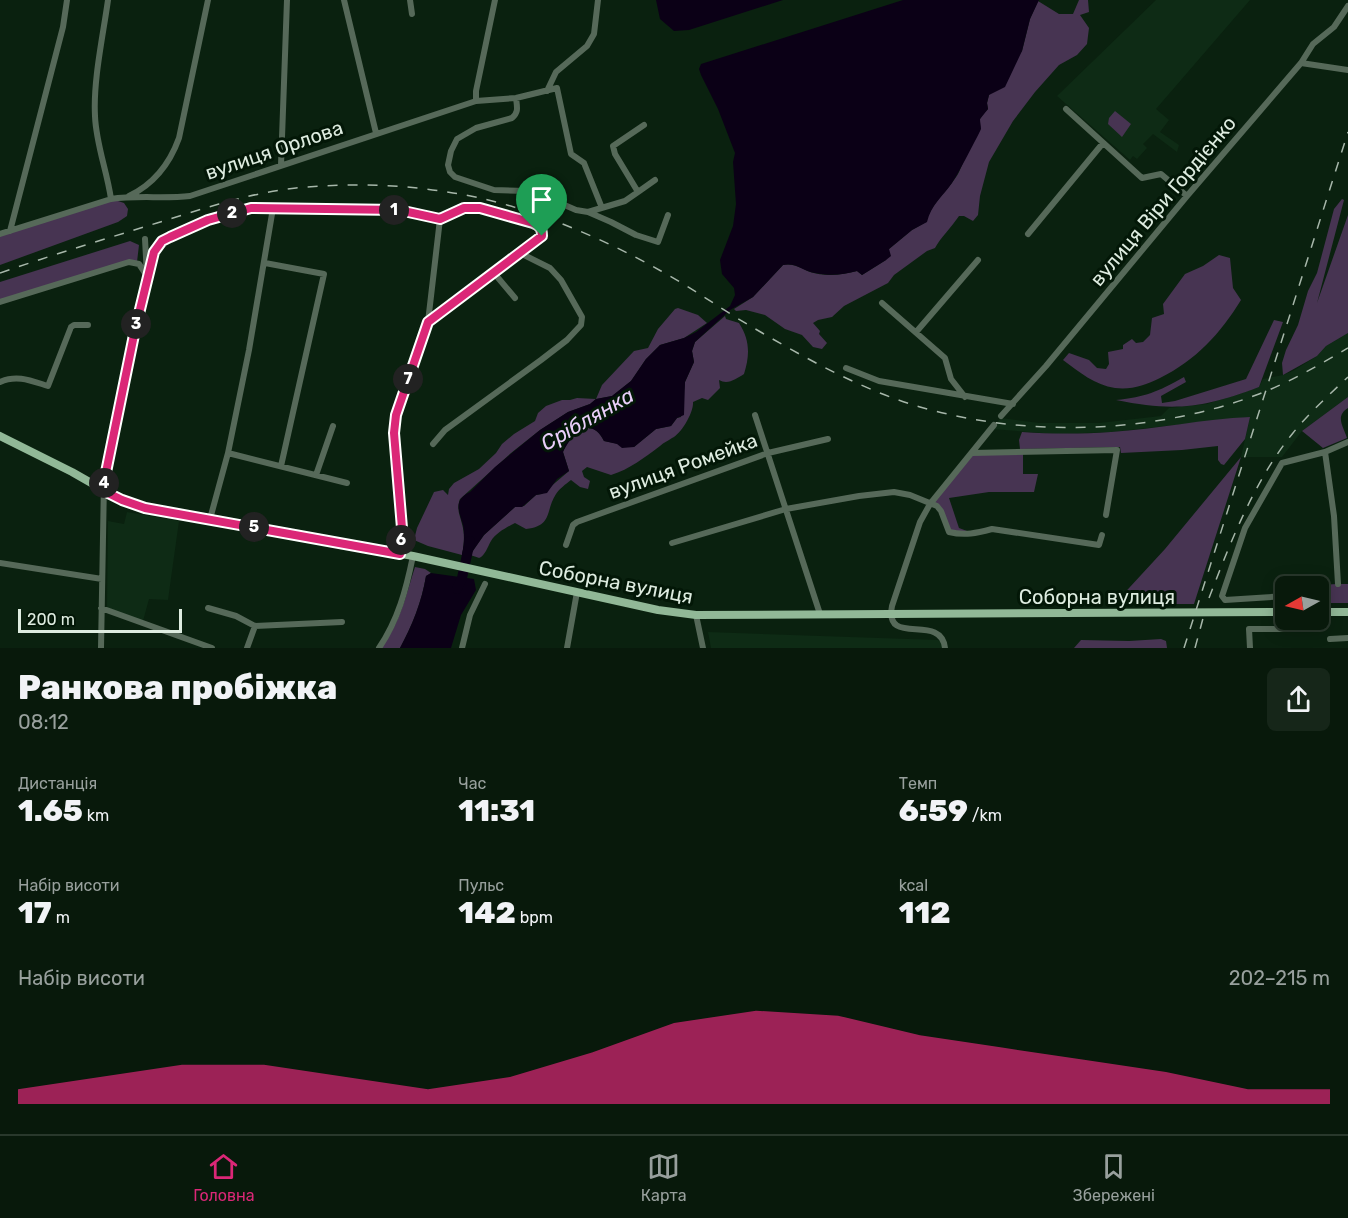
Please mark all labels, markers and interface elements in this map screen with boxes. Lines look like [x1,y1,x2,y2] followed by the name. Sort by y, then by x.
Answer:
[1085,111,1241,291] street label: вулиця Віри Гордієнко
[202,115,346,185] street label: вулиця Орлова
[516,174,567,236] pin
[525,183,558,216] icon: arrive
[379,195,409,225] pin: 1
[217,198,247,228] pin: 2
[390,200,398,219] text: 1
[227,203,237,222] text: 2
[121,309,151,339] pin: 3
[131,314,141,333] text: 3
[393,364,423,394] pin: 7
[403,369,413,388] text: 7
[536,382,638,456] water label: Сріблянка
[605,428,761,504] street label: вулиця Ромейка
[89,468,119,498] pin: 4
[99,473,109,492] text: 4
[239,512,269,542] pin: 5
[249,517,259,536] text: 5
[386,525,416,555] pin: 6
[396,530,406,549] text: 6
[537,555,695,609] street label: Соборна вулиця
[1275,576,1329,630] north arrow
[1275,576,1329,630] map controls
[1019,585,1175,609] street label: Соборна вулиця
[18,606,182,634] scale bar
[27,610,75,629] text: 200 m
[18,668,337,707] text: Ранкова пробіжка
[1267,668,1330,731] button: share
[18,710,69,734] text: 08:12
[18,774,97,793] text: Дистанція
[458,774,486,793] text: Час
[899,774,937,793] text: Темп
[18,793,83,829] text: 1.65
[458,793,535,829] text: 11:31
[899,793,968,829] text: 6:59
[83,806,109,825] text: km
[968,806,1002,825] text: /km
[18,876,120,895] text: Набір висоти
[458,876,504,895] text: Пульс
[899,876,928,895] text: kcal
[18,895,52,931] text: 17
[458,895,516,931] text: 142
[899,895,951,931] text: 112
[52,908,70,927] text: m
[516,908,553,927] text: bpm
[18,966,145,990] text: Набір висоти
[1229,966,1330,990] text: 202–215 m
[193,1150,255,1205] tab: Головна
[641,1150,687,1205] tab: Карта
[1073,1150,1155,1205] tab: Збережені

